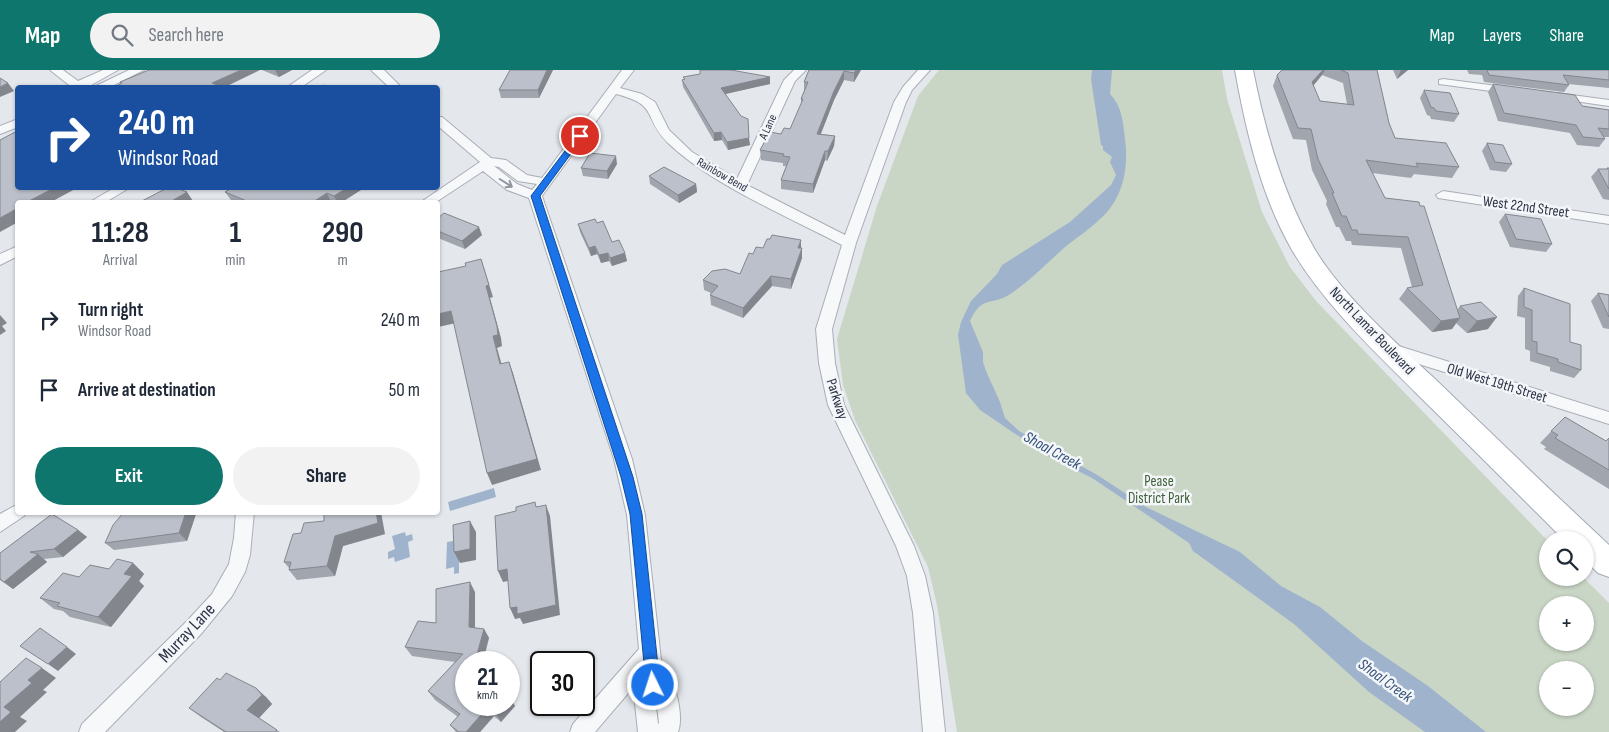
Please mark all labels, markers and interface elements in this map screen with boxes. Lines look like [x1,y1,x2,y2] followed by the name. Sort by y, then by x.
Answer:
[90,13,440,58] search box
[25,21,60,50] text: Map
[108,21,136,49] icon: search
[148,24,224,47] text: Search here
[1430,25,1455,46] text: Map
[1483,25,1522,46] text: Layers
[1550,25,1584,46] text: Share
[118,102,195,145] text: 240 m
[35,105,100,170] icon: right
[755,112,780,143] street label: A Lane
[559,115,601,157] pin
[566,122,594,150] icon: arrive
[118,145,219,172] text: Windsor Road
[694,154,750,196] street label: Rainbow Bend
[499,179,513,189] one-way arrow
[1482,192,1571,223] street label: West 22nd Street
[91,215,149,251] text: 11:28
[230,215,241,251] text: 1
[322,215,364,251] text: 290
[103,251,137,270] text: Arrival
[225,251,245,270] text: min
[338,251,348,270] text: m
[1325,283,1419,379] street label: North Lamar Boulevard
[78,299,143,322] text: Turn right
[35,306,63,334] icon: right
[381,309,420,332] text: 240 m
[78,322,151,341] text: Windsor Road
[1445,359,1550,407] street label: Old West 19th Street
[35,376,63,404] icon: arrive
[822,376,853,422] street label: Parkway
[78,379,216,402] text: Arrive at destination
[389,379,420,402] text: 50 m
[1020,428,1085,475] water label: Shoal Creek
[35,447,223,505] button: Exit
[233,447,420,505] button: Share
[1128,472,1190,508] park label: Pease District Park
[1539,531,1594,716] map controls
[1539,531,1594,586] button: search
[1539,596,1594,651] button: +
[154,599,220,667] street label: Murray Lane
[530,651,595,716] speed limit sign: 30
[1354,655,1417,708] water label: Shoal Creek
[626,658,678,710] position arrow
[1539,661,1594,716] button: −
[477,662,498,693] text: 21
[477,688,498,703] text: km/h

